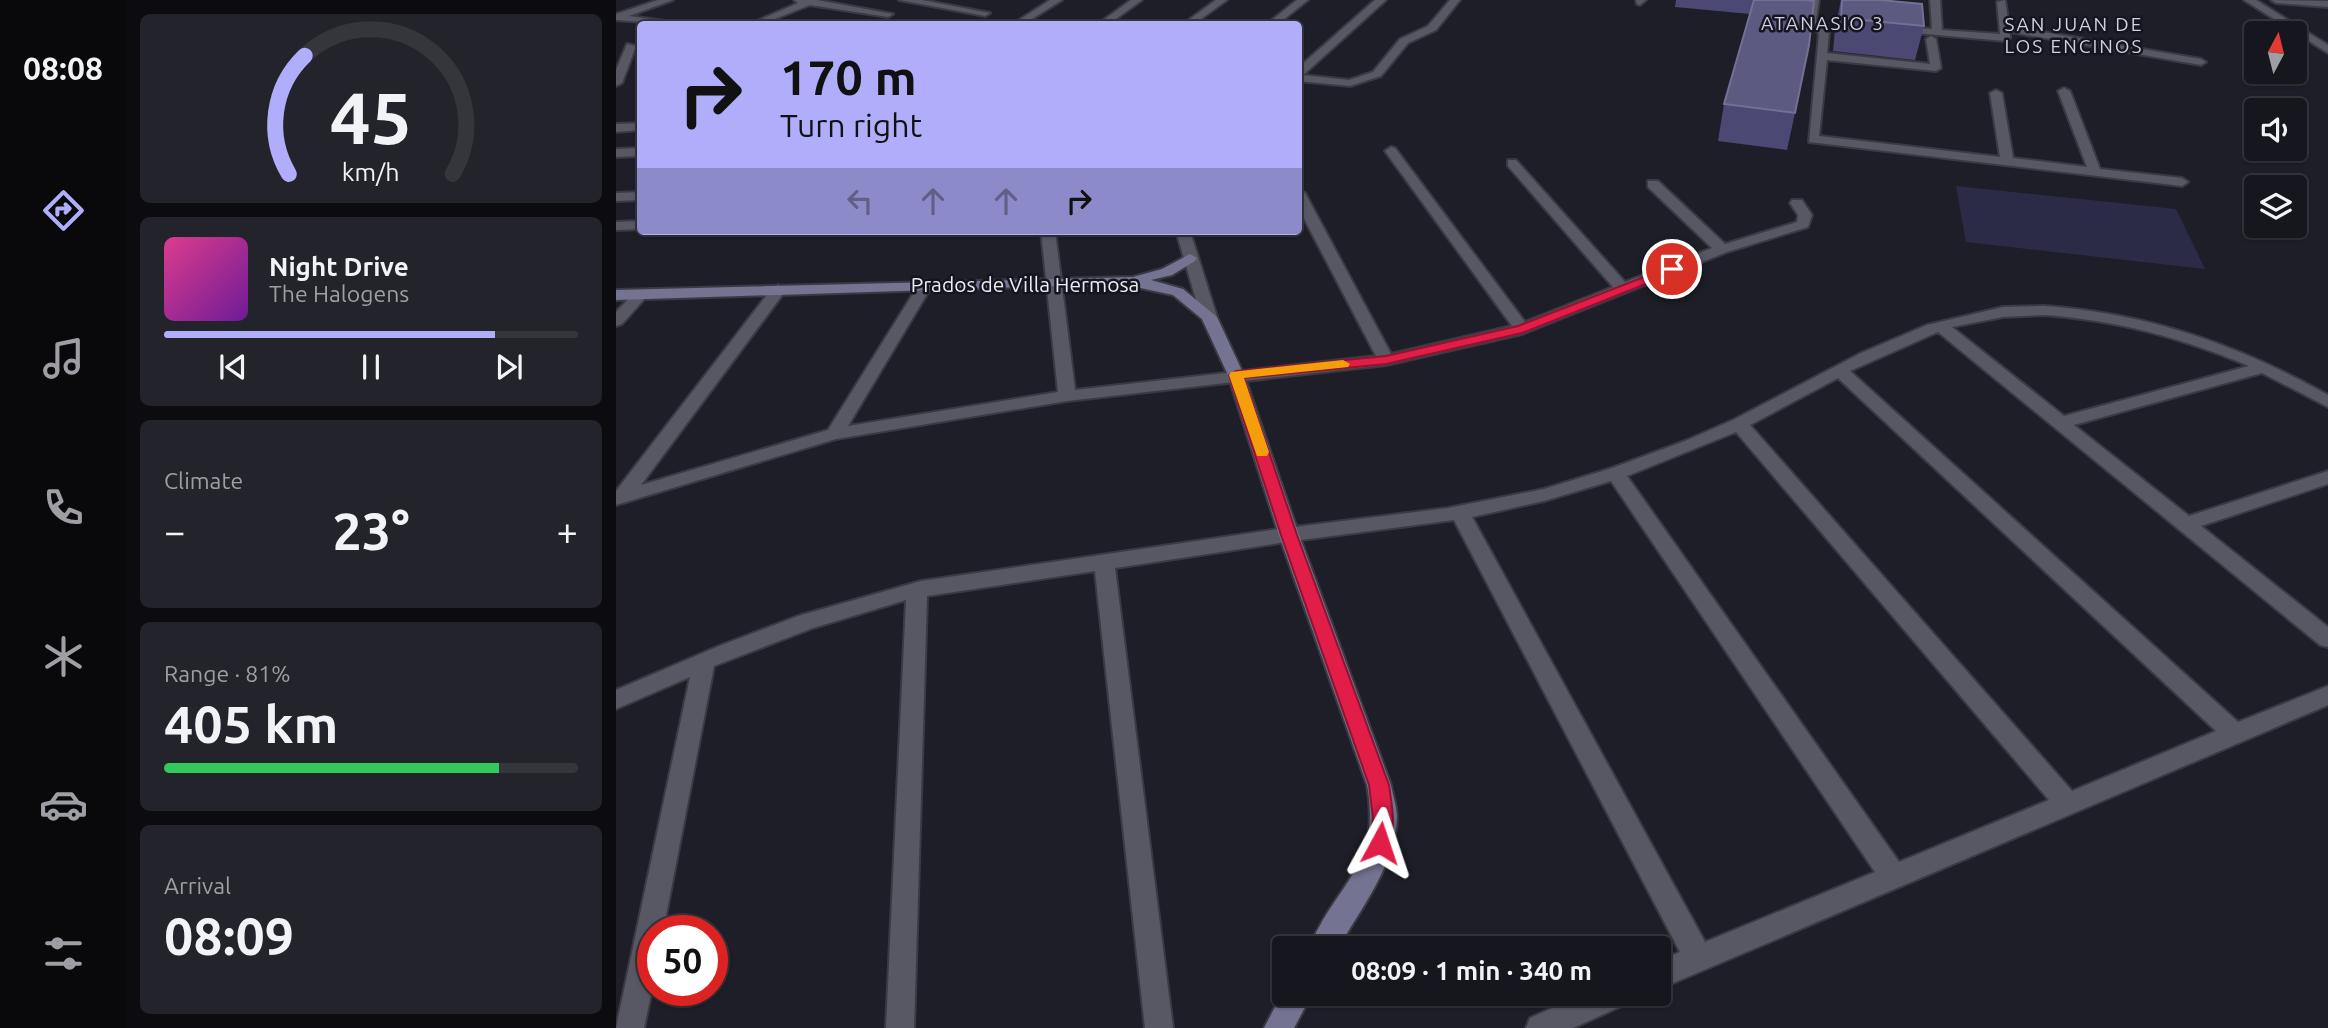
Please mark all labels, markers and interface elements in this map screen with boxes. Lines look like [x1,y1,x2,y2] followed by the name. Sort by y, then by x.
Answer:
[1761,12,1885,34] district label: ATANASIO 3
[2004,13,2144,57] district label: SAN JUAN DE LOS ENCINOS
[2244,21,2306,84] north arrow
[2244,21,2307,238] map controls
[665,49,756,140] icon: right
[780,49,917,104] text: 170 m
[23,50,103,86] text: 08:08
[330,77,412,159] text: 45
[2244,98,2307,161] button: sound
[780,107,922,143] text: Turn right
[342,158,400,186] text: km/h
[2244,175,2307,238] button: layers
[841,182,879,220] icon: left
[914,182,952,220] icon: ahead
[987,182,1025,220] icon: ahead
[1060,182,1098,220] icon: right
[39,186,88,235] icon: directions
[1642,239,1702,299] pin
[1653,250,1691,288] icon: arrive
[269,252,409,281] text: Night Drive
[911,272,1139,296] street label: Prados de Villa Hermosa
[269,281,409,306] text: The Halogens
[39,334,88,383] icon: music
[214,348,252,386] icon: previous
[352,348,390,386] icon: pause
[490,348,528,386] icon: next
[164,468,243,493] text: Climate
[39,483,88,532] icon: phone
[332,502,410,560] text: 23°
[164,510,185,552] text: −
[557,510,578,552] text: +
[39,632,88,681] icon: climate
[164,661,291,686] text: Range · 81%
[164,695,338,753] text: 405 km
[39,780,88,829] icon: car
[1343,806,1417,880] position arrow
[164,873,231,898] text: Arrival
[164,907,294,965] text: 08:09
[637,915,728,1006] speed limit sign: 50
[39,929,88,978] icon: filters
[1351,956,1592,985] text: 08:09 · 1 min · 340 m

